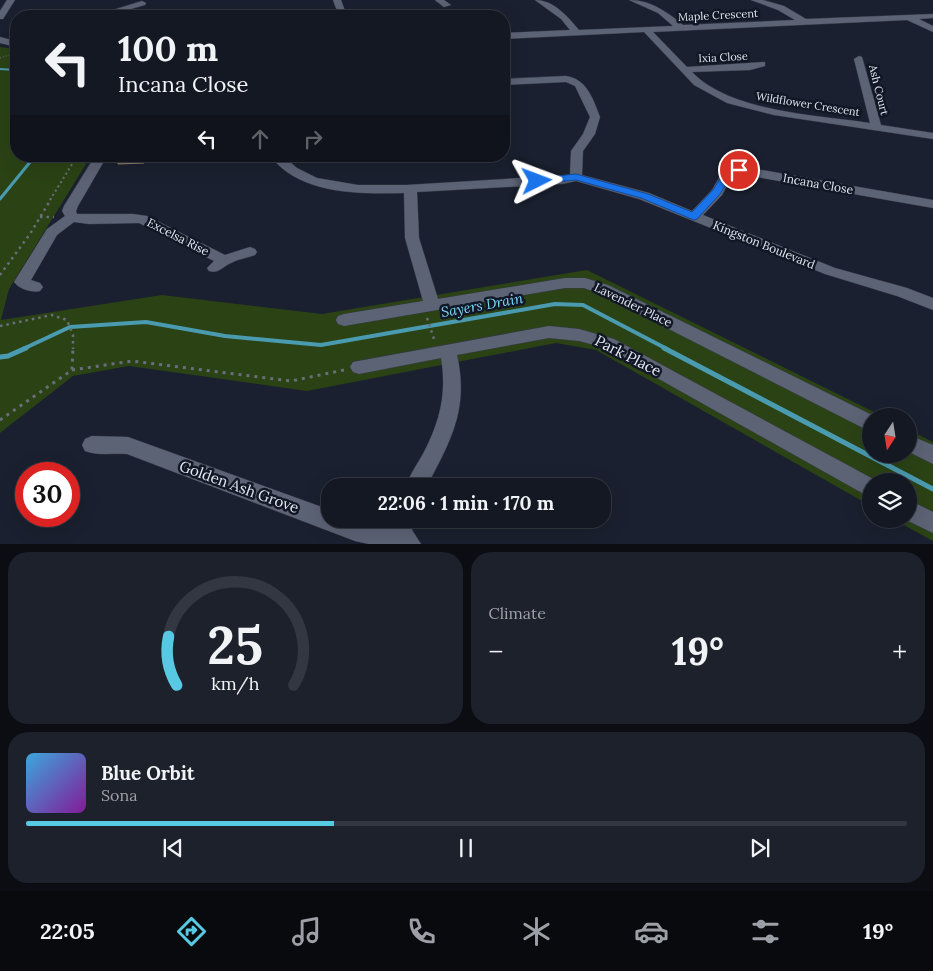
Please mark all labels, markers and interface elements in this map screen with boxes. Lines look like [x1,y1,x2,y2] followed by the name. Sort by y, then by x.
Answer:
[678,6,759,24] street label: Maple Crescent
[118,26,218,71] text: 100 m
[35,30,100,95] icon: left
[698,49,748,65] street label: Ixia Close
[866,62,892,117] street label: Ash Court
[118,70,248,98] text: Incana Close
[755,89,862,119] street label: Wildflower Crescent
[193,125,221,153] icon: left
[246,125,274,153] icon: ahead
[299,125,327,153] icon: right
[718,149,760,191] pin
[510,154,562,206] position arrow
[725,156,753,184] icon: arrive
[782,170,855,197] street label: Incana Close
[145,214,212,259] street label: Excelsa Rise
[711,217,817,272] street label: Kingston Boulevard
[592,279,675,330] street label: Lavender Place
[440,289,525,321] water label: Sayers Drain
[592,331,665,380] street label: Park Place
[862,408,918,462] north arrow
[862,408,917,528] map controls
[177,456,302,517] street label: Golden Ash Grove
[15,462,80,527] speed limit sign: 30
[862,473,917,528] button: layers
[378,491,554,515] text: 22:06 · 1 min · 170 m
[489,603,546,623] text: Climate
[207,612,263,678] text: 25
[672,627,724,675] text: 19°
[489,634,503,670] text: −
[892,634,907,670] text: +
[211,672,260,695] text: km/h
[101,761,195,785] text: Blue Orbit
[101,785,137,805] text: Sona
[159,834,187,862] icon: previous
[452,834,480,862] icon: pause
[746,834,774,862] icon: next
[174,914,209,949] icon: directions
[289,914,324,949] icon: music
[404,914,439,949] icon: phone
[519,914,554,949] icon: climate
[634,914,669,949] icon: car
[748,914,783,949] icon: filters
[40,917,95,945] text: 22:05
[863,917,893,945] text: 19°

